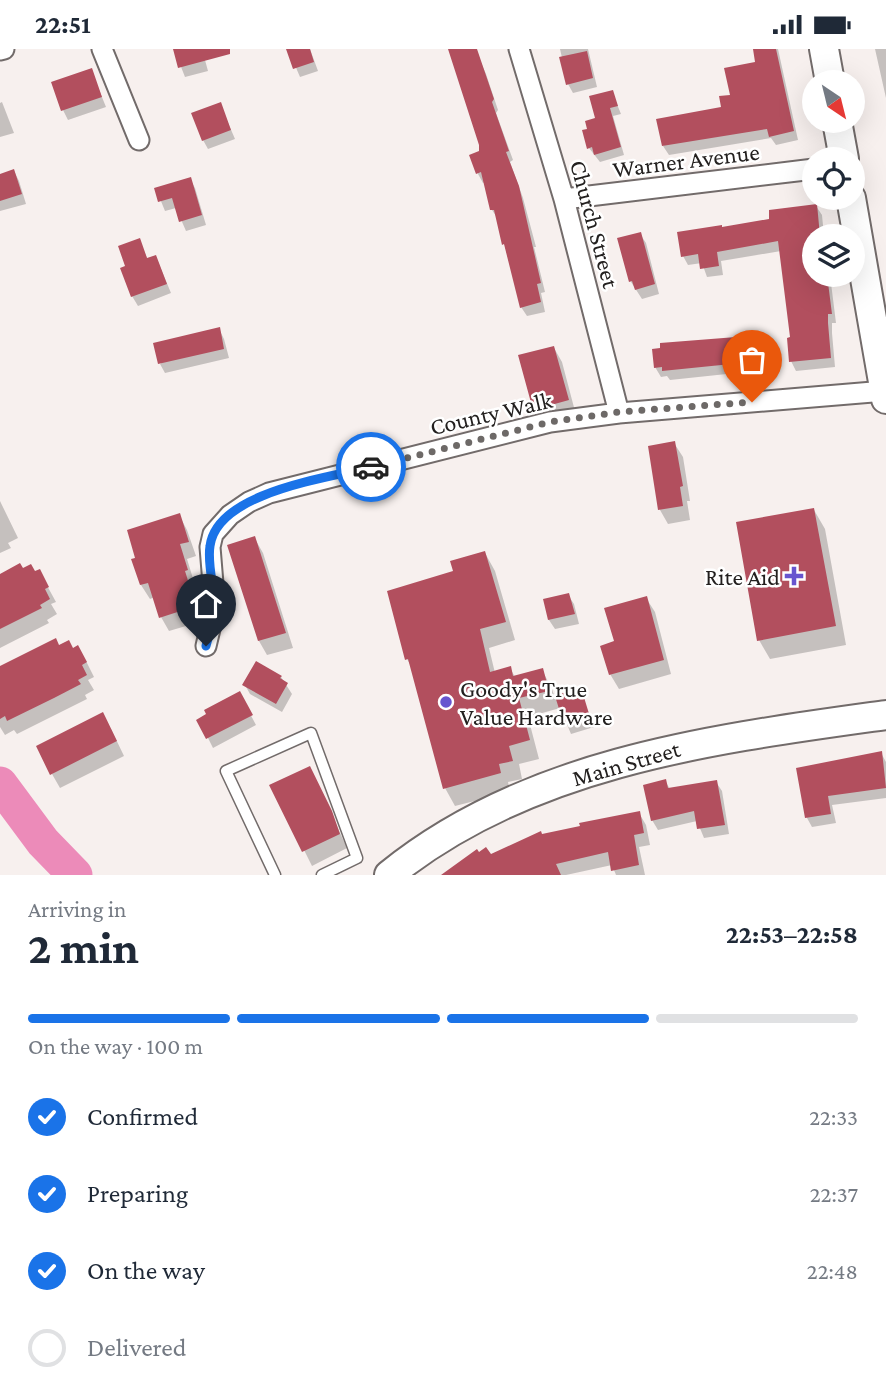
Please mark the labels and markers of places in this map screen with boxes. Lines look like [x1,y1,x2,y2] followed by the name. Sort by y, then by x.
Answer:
[722,330,782,402] pin
[705,563,780,590] place label: Rite Aid
[786,568,802,584] marker: Rite Aid
[176,574,236,646] pin
[460,675,612,730] place label: Goody's True Value Hardware
[438,694,454,710] marker: Goody's True Value Hardware

